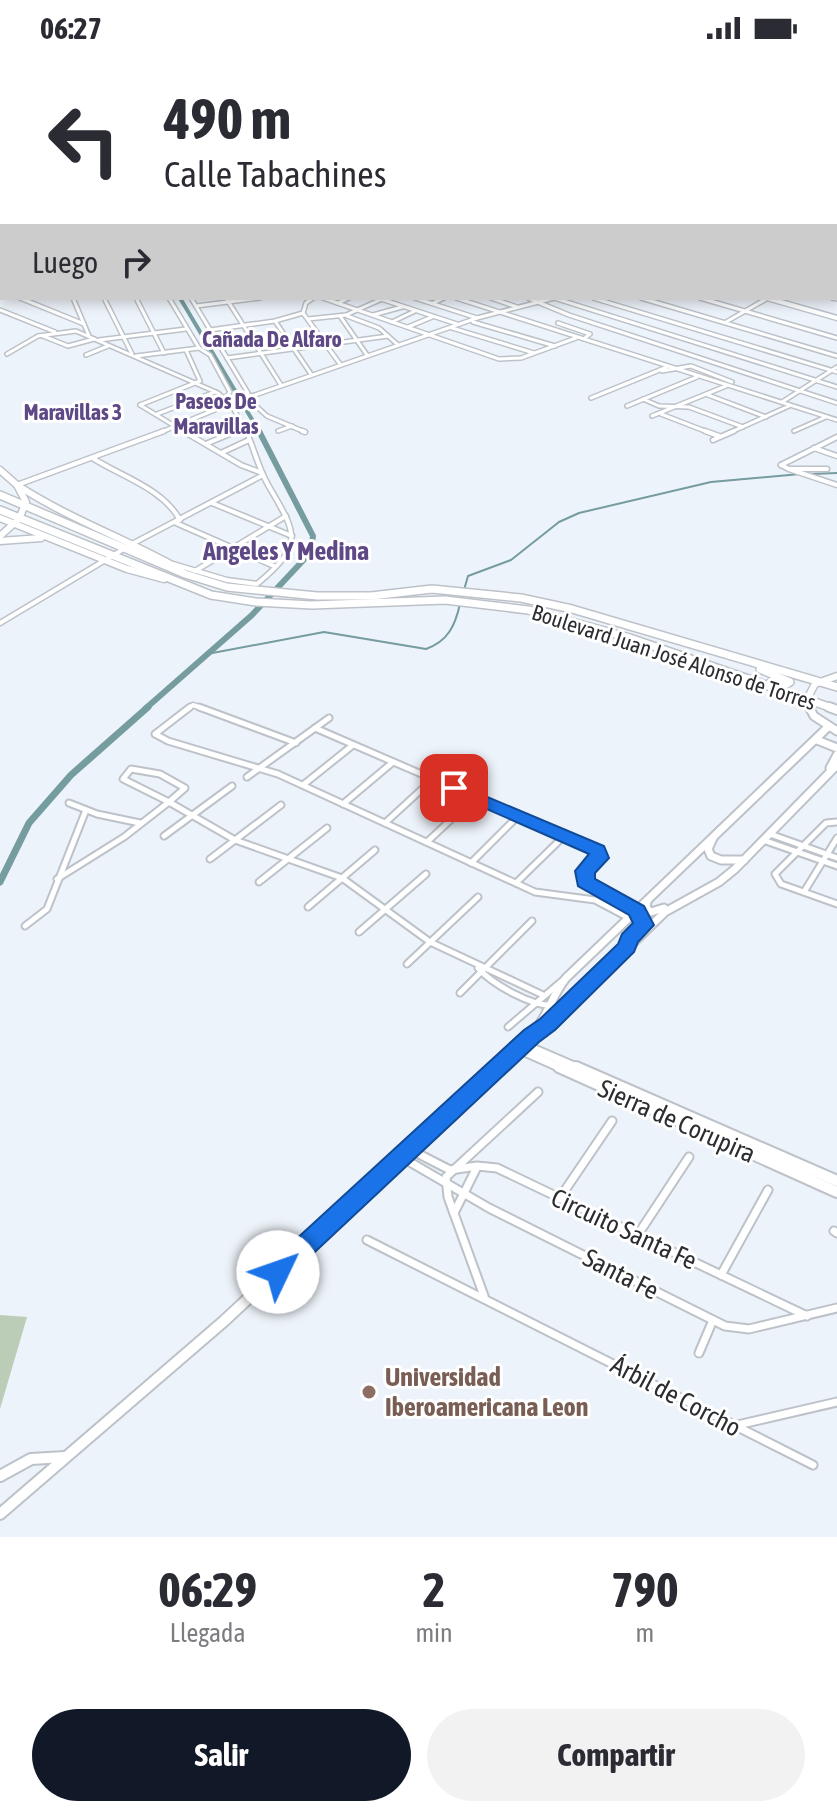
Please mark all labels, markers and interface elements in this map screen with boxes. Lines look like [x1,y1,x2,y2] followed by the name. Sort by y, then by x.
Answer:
[40,11,102,45] text: 06:27
[164,87,291,151] text: 490 m
[32,88,136,192] icon: left
[164,153,386,195] text: Calle Tabachines
[114,240,158,284] icon: right
[32,245,98,279] text: Luego
[202,326,342,352] district label: Cañada De Alfaro
[173,388,259,439] district label: Paseos De Maravillas
[24,399,122,425] district label: Maravillas 3
[202,536,369,566] district label: Angeles Y Medina
[529,599,819,715] street label: Boulevard Juan José Alonso de Torres
[420,754,488,822] pin
[432,766,476,810] icon: arrive
[594,1073,760,1169] street label: Sierra de Corupira
[546,1182,702,1276] street label: Circuito Santa Fe
[236,1230,320,1314] position arrow
[578,1242,664,1306] street label: Santa Fe
[606,1349,746,1443] street label: Árbil de Corcho
[385,1362,588,1422] place label: Universidad Iberoamericana Leon
[360,1383,378,1401] marker: Universidad Iberoamericana Leon
[158,1562,257,1617] text: 06:29
[423,1562,445,1617] text: 2
[611,1562,679,1617] text: 790
[170,1618,246,1648] text: Llegada
[415,1618,453,1648] text: min
[635,1618,654,1648] text: m
[32,1709,411,1801] button: Salir
[427,1709,805,1801] button: Compartir

